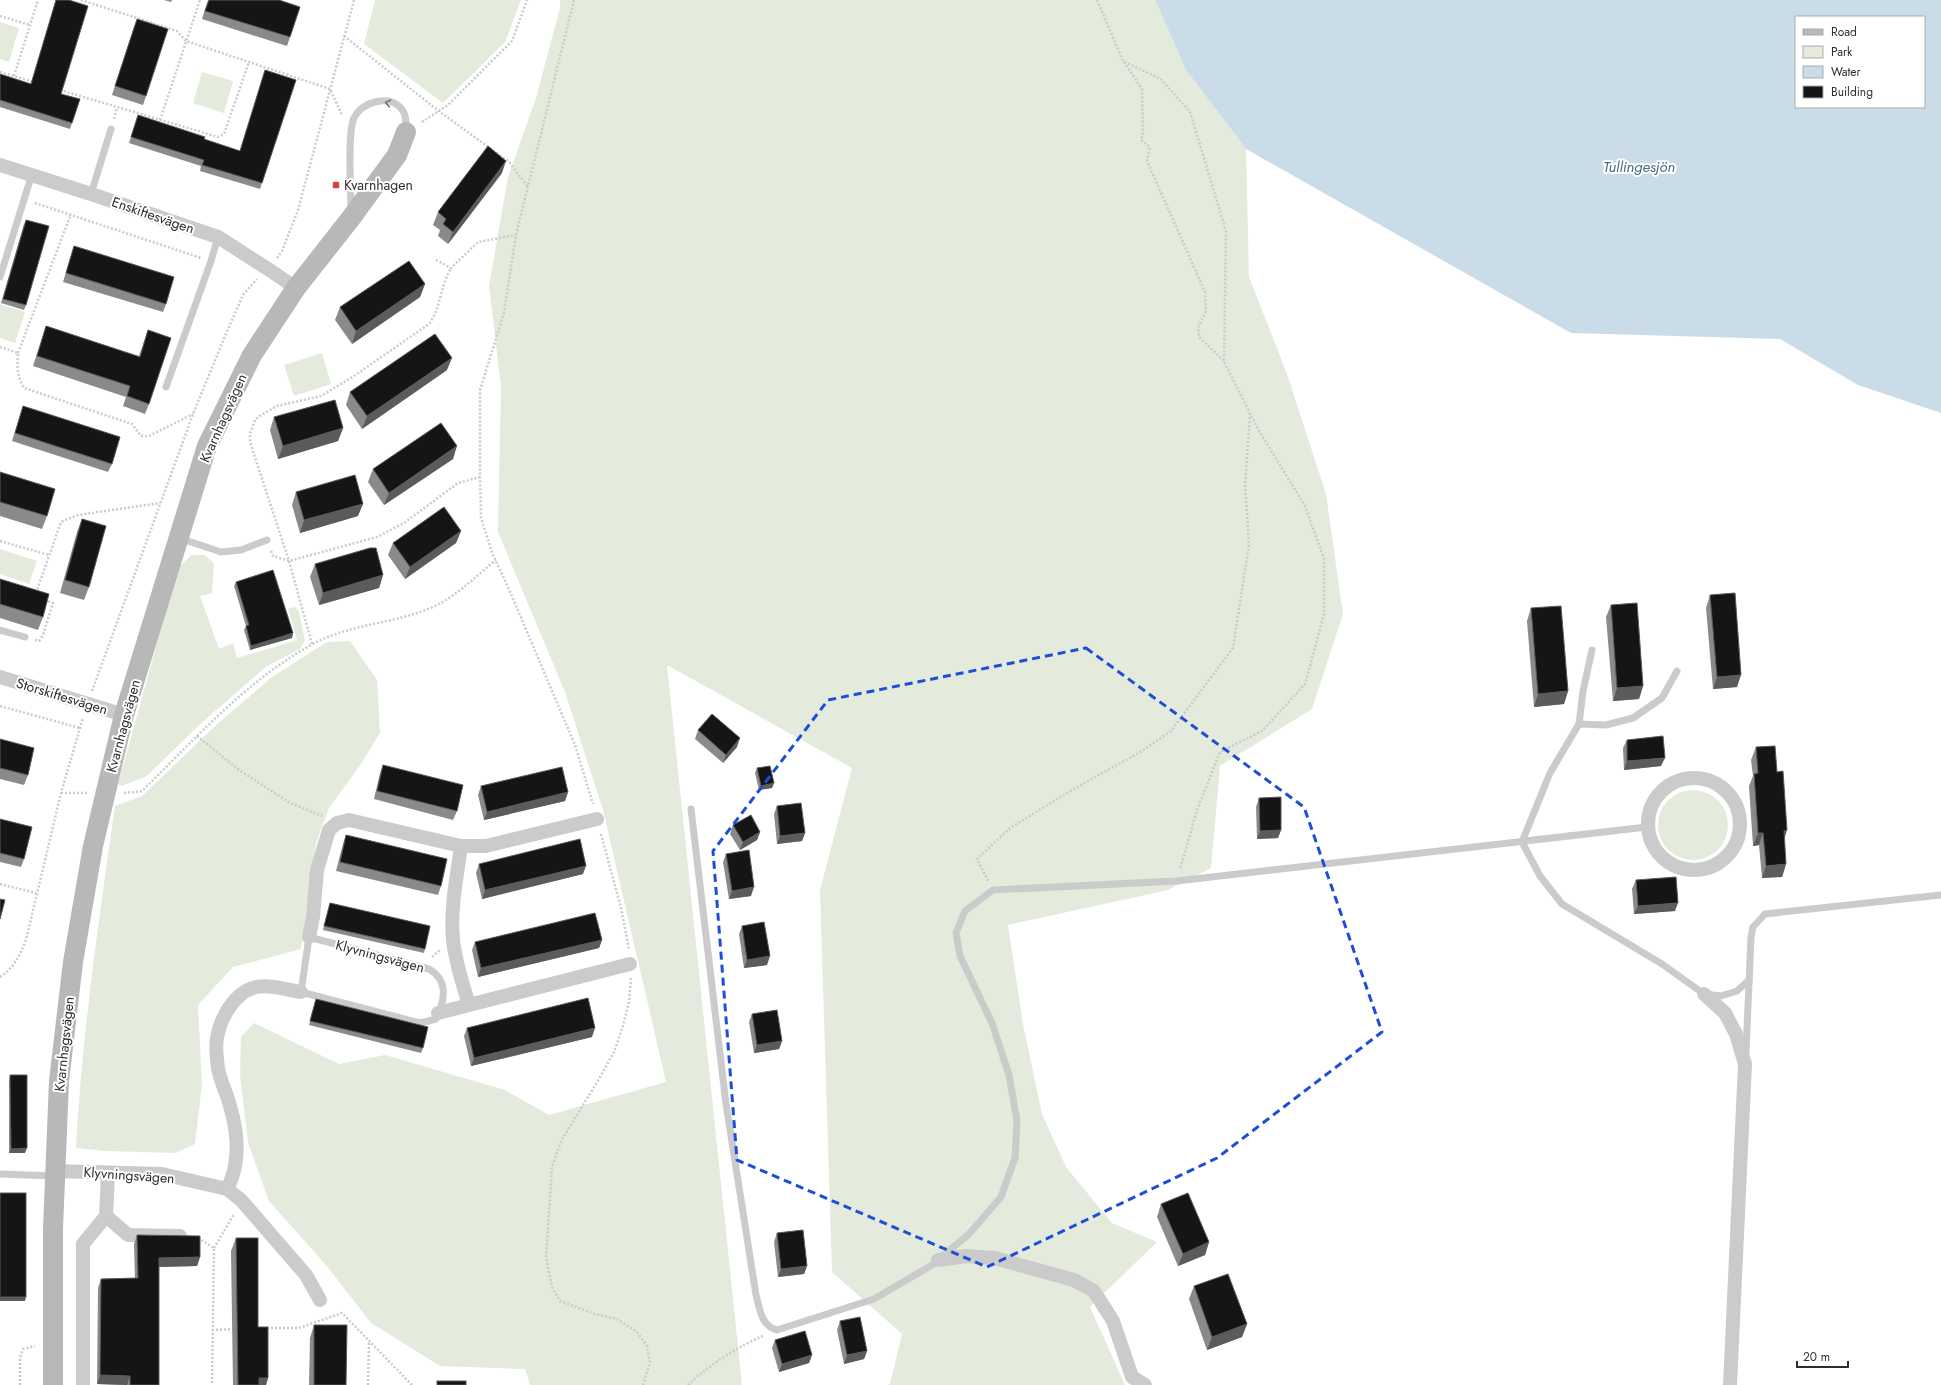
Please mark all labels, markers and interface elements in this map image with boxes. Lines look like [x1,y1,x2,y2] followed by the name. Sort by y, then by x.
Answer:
[1795,16,1925,108] legend
[1831,23,1857,41] text: Road
[1831,43,1853,61] text: Park
[1831,63,1862,81] text: Water
[1831,83,1873,101] text: Building
[385,99,392,107] one-way arrow
[1603,156,1675,178] water label: Tullingesjön
[344,175,413,195] place label: Kvarnhagen
[331,180,341,190] marker: Kvarnhagen
[109,192,197,238] street label: Enskiftesvägen
[194,370,252,466] street label: Kvarnhagsvägen
[14,673,110,719] street label: Storskiftesvägen
[101,677,145,775] street label: Kvarnhagsvägen
[333,935,427,977] street label: Klyvningsvägen
[49,996,79,1092] street label: Kvarnhagsvägen
[83,1162,175,1188] street label: Klyvningsvägen
[1797,1343,1848,1369] scale bar
[1803,1348,1830,1366] text: 20 m

